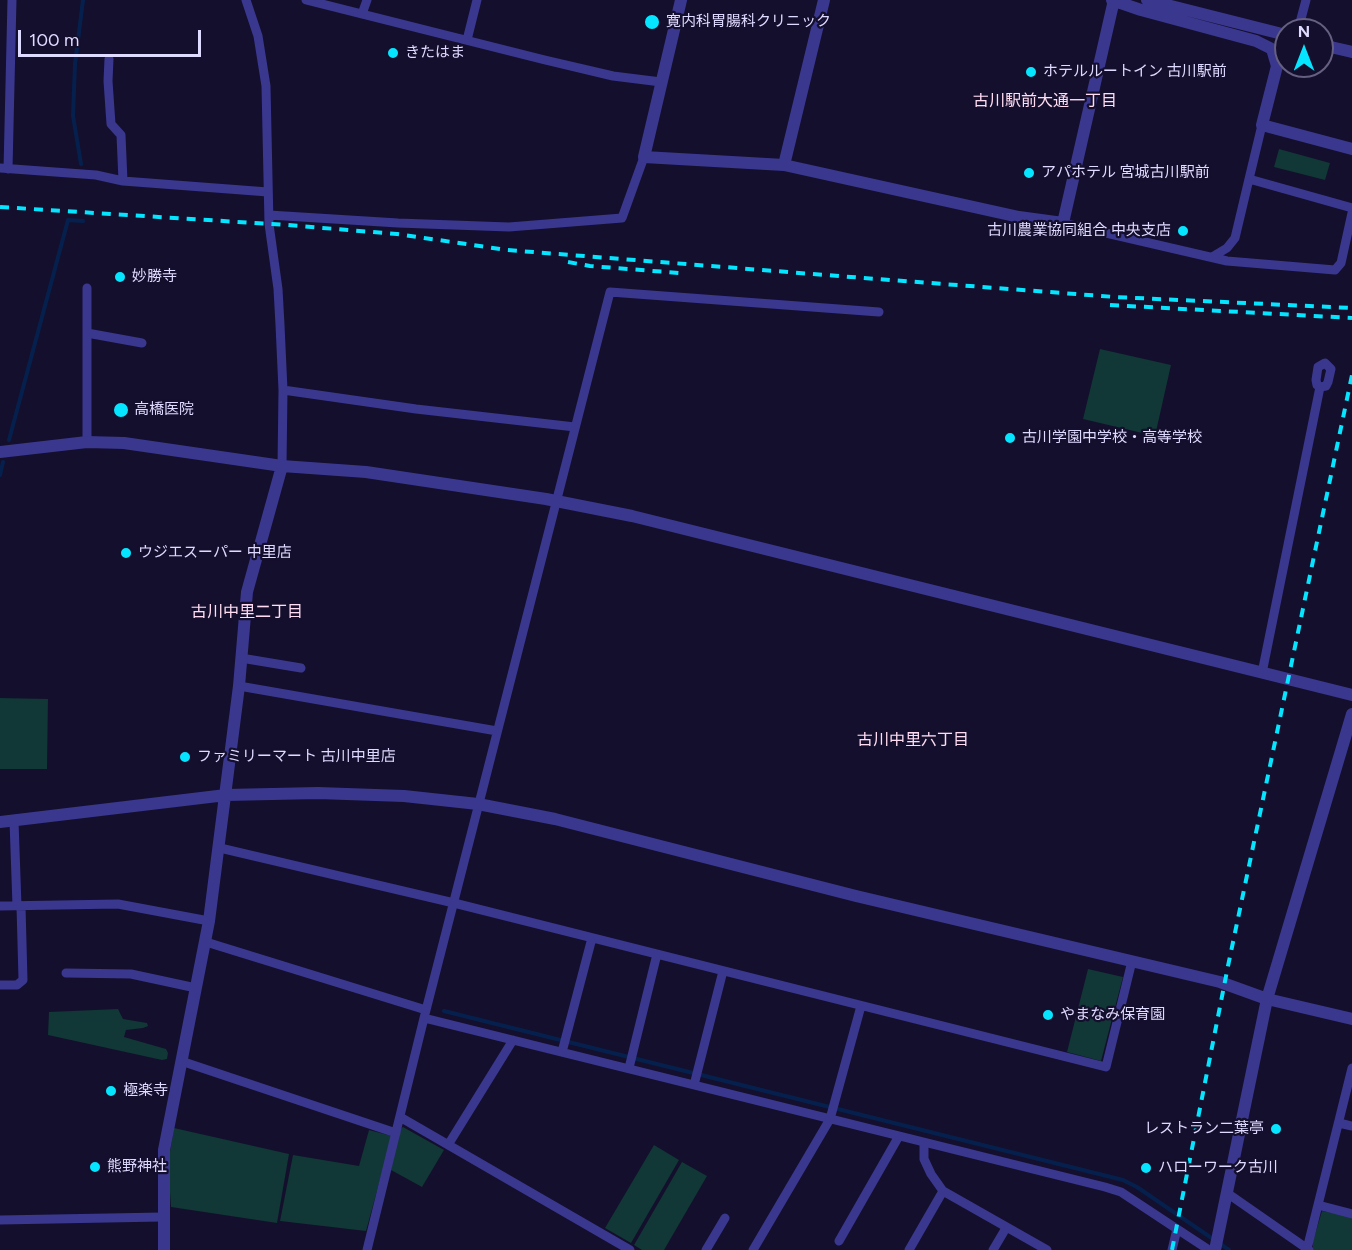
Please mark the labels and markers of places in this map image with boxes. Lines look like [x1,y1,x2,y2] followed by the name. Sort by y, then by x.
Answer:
[643,13,661,31] marker: 寛内科胃腸科クリニック
[666,13,831,31] place label: 寛内科胃腸科クリニック
[405,44,465,62] place label: きたはま
[386,46,400,60] marker: きたはま
[1043,63,1227,81] place label: ホテルルートイン 古川駅前
[1024,65,1038,79] marker: ホテルルートイン 古川駅前
[1041,164,1210,182] place label: アパホテル 宮城古川駅前
[1022,166,1036,180] marker: アパホテル 宮城古川駅前
[987,222,1171,240] place label: 古川農業協同組合 中央支店
[1176,224,1190,238] marker: 古川農業協同組合 中央支店
[132,268,177,286] place label: 妙勝寺
[113,270,127,284] marker: 妙勝寺
[112,401,130,419] marker: 高橋医院
[134,401,194,419] place label: 高橋医院
[1022,429,1202,447] place label: 古川学園中学校・高等学校
[1003,431,1017,445] marker: 古川学園中学校・高等学校
[138,544,292,562] place label: ウジエスーパー 中里店
[119,546,133,560] marker: ウジエスーパー 中里店
[197,748,396,766] place label: ファミリーマート 古川中里店
[178,750,192,764] marker: ファミリーマート 古川中里店
[1060,1006,1165,1024] place label: やまなみ保育園
[1041,1008,1055,1022] marker: やまなみ保育園
[123,1082,168,1100] place label: 極楽寺
[104,1084,118,1098] marker: 極楽寺
[1144,1120,1264,1138] place label: レストラン二葉亭
[1269,1122,1283,1136] marker: レストラン二葉亭
[107,1158,167,1176] place label: 熊野神社
[1158,1159,1278,1177] place label: ハローワーク古川
[88,1160,102,1174] marker: 熊野神社
[1139,1161,1153,1175] marker: ハローワーク古川

